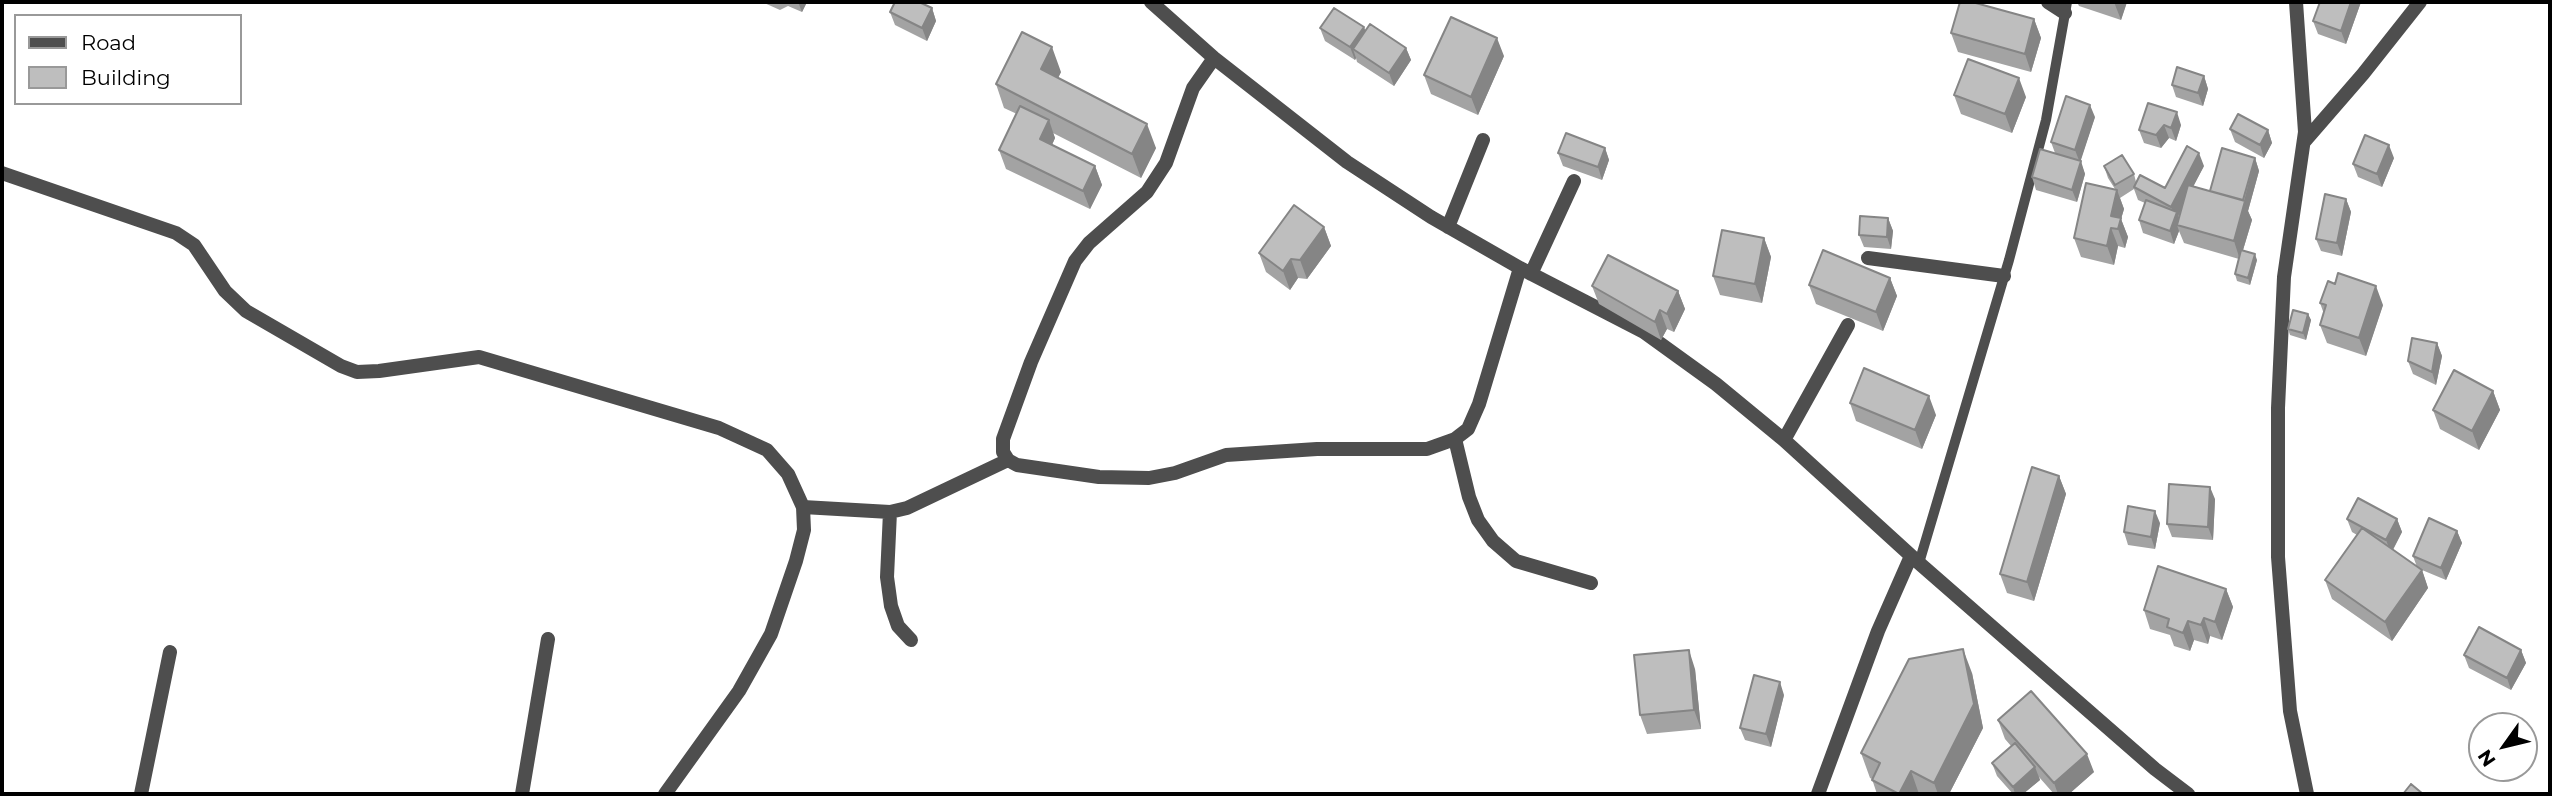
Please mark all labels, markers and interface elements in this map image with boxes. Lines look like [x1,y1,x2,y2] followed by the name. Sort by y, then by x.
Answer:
[14,14,242,105] legend
[81,30,136,55] text: Road
[81,65,171,90] text: Building
[2468,712,2538,782] north arrow
[2473,745,2501,771] text: N

